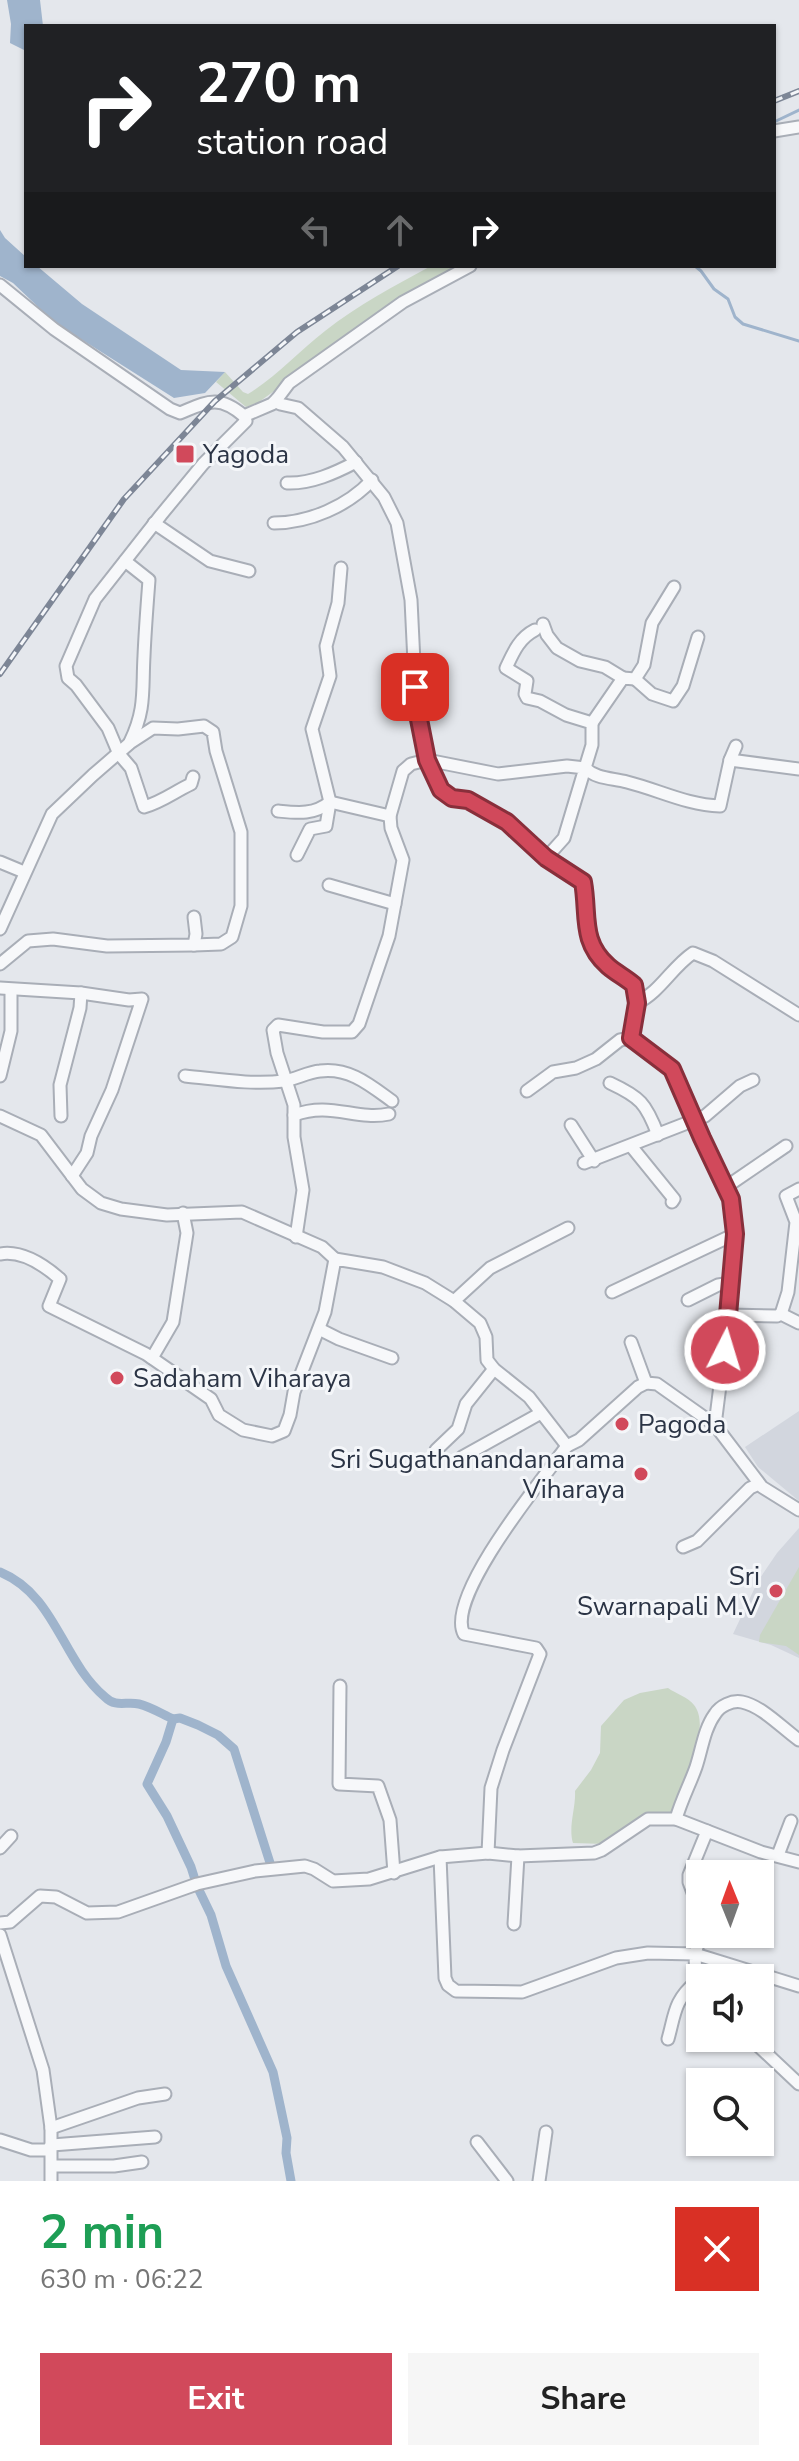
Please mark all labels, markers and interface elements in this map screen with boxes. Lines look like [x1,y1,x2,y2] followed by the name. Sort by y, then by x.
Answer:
[196,45,361,122] text: 270 m
[64,56,168,160] icon: right
[196,118,388,167] text: station road
[294,208,338,252] icon: left
[378,208,422,252] icon: ahead
[462,208,506,252] icon: right
[202,437,289,472] place label: Yagoda
[174,443,196,465] marker: Yagoda
[381,653,449,721] pin
[393,665,437,709] icon: arrive
[683,1308,767,1392] position arrow
[133,1361,351,1396] place label: Sadaham Viharaya
[108,1369,126,1387] marker: Sadaham Viharaya
[638,1407,726,1442] place label: Pagoda
[613,1415,631,1433] marker: Pagoda
[330,1442,625,1507] place label: Sri Sugathanandanarama Viharaya
[632,1465,650,1483] marker: Sri Sugathanandanarama Viharaya
[577,1559,760,1624] place label: Sri Swarnapali M.V
[767,1582,785,1600] marker: Sri Swarnapali M.V
[686,1860,774,1948] north arrow
[686,1860,774,2156] map controls
[686,1964,774,2052] button: sound
[686,2068,774,2156] button: search
[40,2199,164,2265] text: 2 min
[675,2207,759,2291] button: close
[40,2262,203,2297] text: 630 m · 06:22
[40,2353,392,2445] button: Exit
[408,2353,759,2445] button: Share

